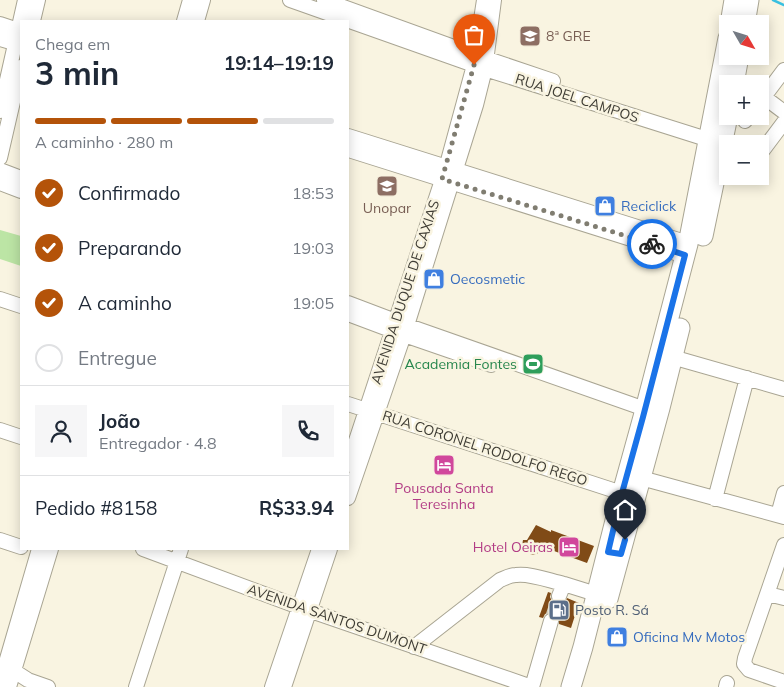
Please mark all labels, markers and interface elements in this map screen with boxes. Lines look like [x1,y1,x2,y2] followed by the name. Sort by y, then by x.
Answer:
[453,14,495,65] pin
[719,15,769,65] north arrow
[719,15,769,185] map controls
[460,21,488,49] icon: bag
[518,24,542,48] school or university icon: 8ª GRE
[546,27,591,45] place label: 8ª GRE
[35,34,110,54] text: Chega em
[224,51,334,75] text: 19:14–19:19
[35,53,119,93] text: 3 min
[513,70,641,127] street label: RUA JOEL CAMPOS
[719,75,769,125] button: +
[35,132,173,152] text: A caminho · 280 m
[719,135,769,185] button: −
[375,174,399,198] school or university icon: Unopar
[35,179,63,207] icon: check
[78,181,180,205] text: Confirmado
[292,183,334,203] text: 18:53
[593,194,617,218] shop icon: Reciclick
[367,197,443,386] street label: AVENIDA DUQUE DE CAXIAS
[621,197,677,215] place label: Reciclick
[363,199,412,217] place label: Unopar
[627,219,677,269] courier
[638,230,666,258] icon: bike
[35,234,63,262] icon: check
[78,236,182,260] text: Preparando
[292,238,334,258] text: 19:03
[422,267,446,291] shop icon: Oecosmetic
[450,270,525,288] place label: Oecosmetic
[35,289,63,317] icon: check
[78,291,172,315] text: A caminho
[292,293,334,313] text: 19:05
[78,346,157,370] text: Entregue
[521,352,545,376] sports icon: Academia Fontes
[405,355,517,373] place label: Academia Fontes
[35,405,87,457] button: person
[282,405,334,457] button: phone
[380,406,590,490] street label: RUA CORONEL RODOLFO REGO
[99,409,140,433] text: João
[99,433,216,453] text: Entregador · 4.8
[432,453,456,477] hotel icon: Pousada Santa Teresinha
[394,479,494,513] place label: Pousada Santa Teresinha
[604,489,646,540] pin
[35,496,157,520] text: Pedido #8158
[259,496,334,520] text: R$33.94
[611,496,639,524] icon: home
[557,535,581,559] hotel icon: Hotel Oeiras
[473,538,553,556] place label: Hotel Oeiras
[245,580,430,658] street label: AVENIDA SANTOS DUMONT
[547,598,571,622] fuel station icon: Posto R. Sá
[575,601,649,619] place label: Posto R. Sá
[605,625,629,649] shop icon: Oficina Mv Motos
[633,628,745,646] place label: Oficina Mv Motos

